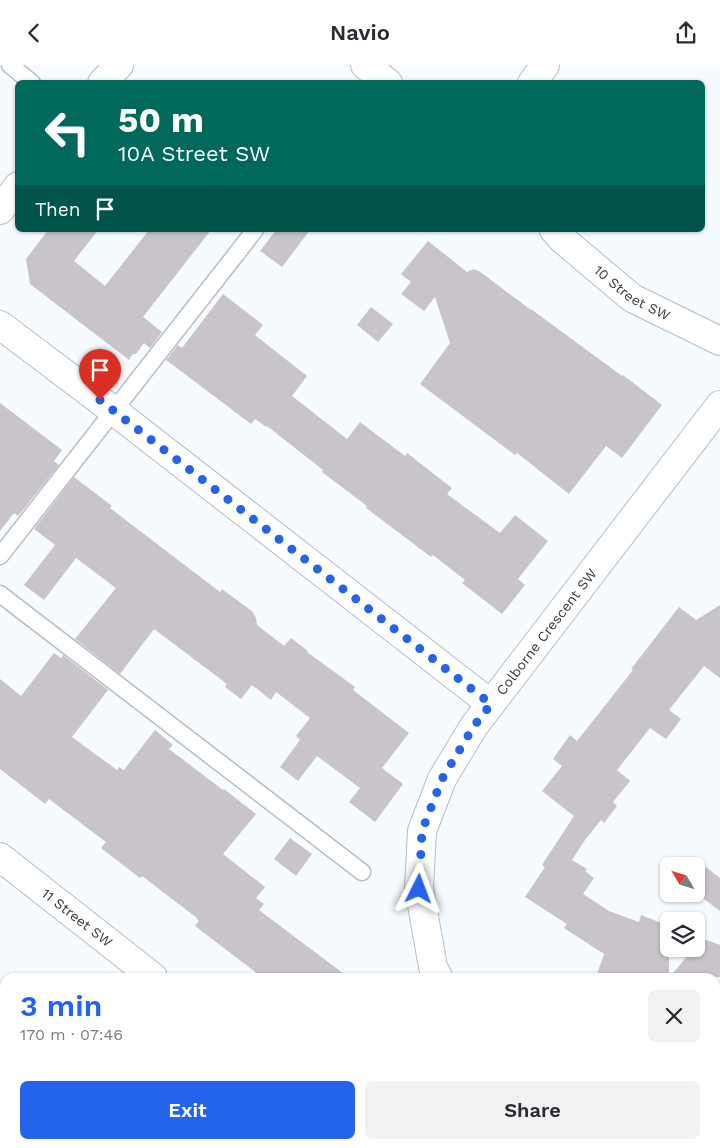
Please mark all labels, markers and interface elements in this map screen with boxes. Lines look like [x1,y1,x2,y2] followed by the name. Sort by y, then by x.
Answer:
[20,19,48,47] icon: back
[672,19,700,47] icon: share
[330,20,390,45] text: Navio
[118,99,204,141] text: 50 m
[35,100,100,165] icon: left
[118,141,270,166] text: 10A Street SW
[91,195,119,223] icon: arrive
[35,198,81,221] text: Then
[591,262,673,323] street label: 10 Street SW
[79,349,121,400] pin
[86,356,114,384] icon: arrive
[493,565,600,698] street label: Colborne Crescent SW
[660,857,705,903] north arrow
[660,857,705,957] map controls
[392,862,444,914] position arrow
[39,885,116,950] street label: 11 Street SW
[660,912,705,957] button: layers
[20,988,102,1023] text: 3 min
[648,990,700,1042] button: close
[20,1025,123,1044] text: 170 m · 07:46
[20,1081,355,1139] button: Exit
[365,1081,700,1139] button: Share

